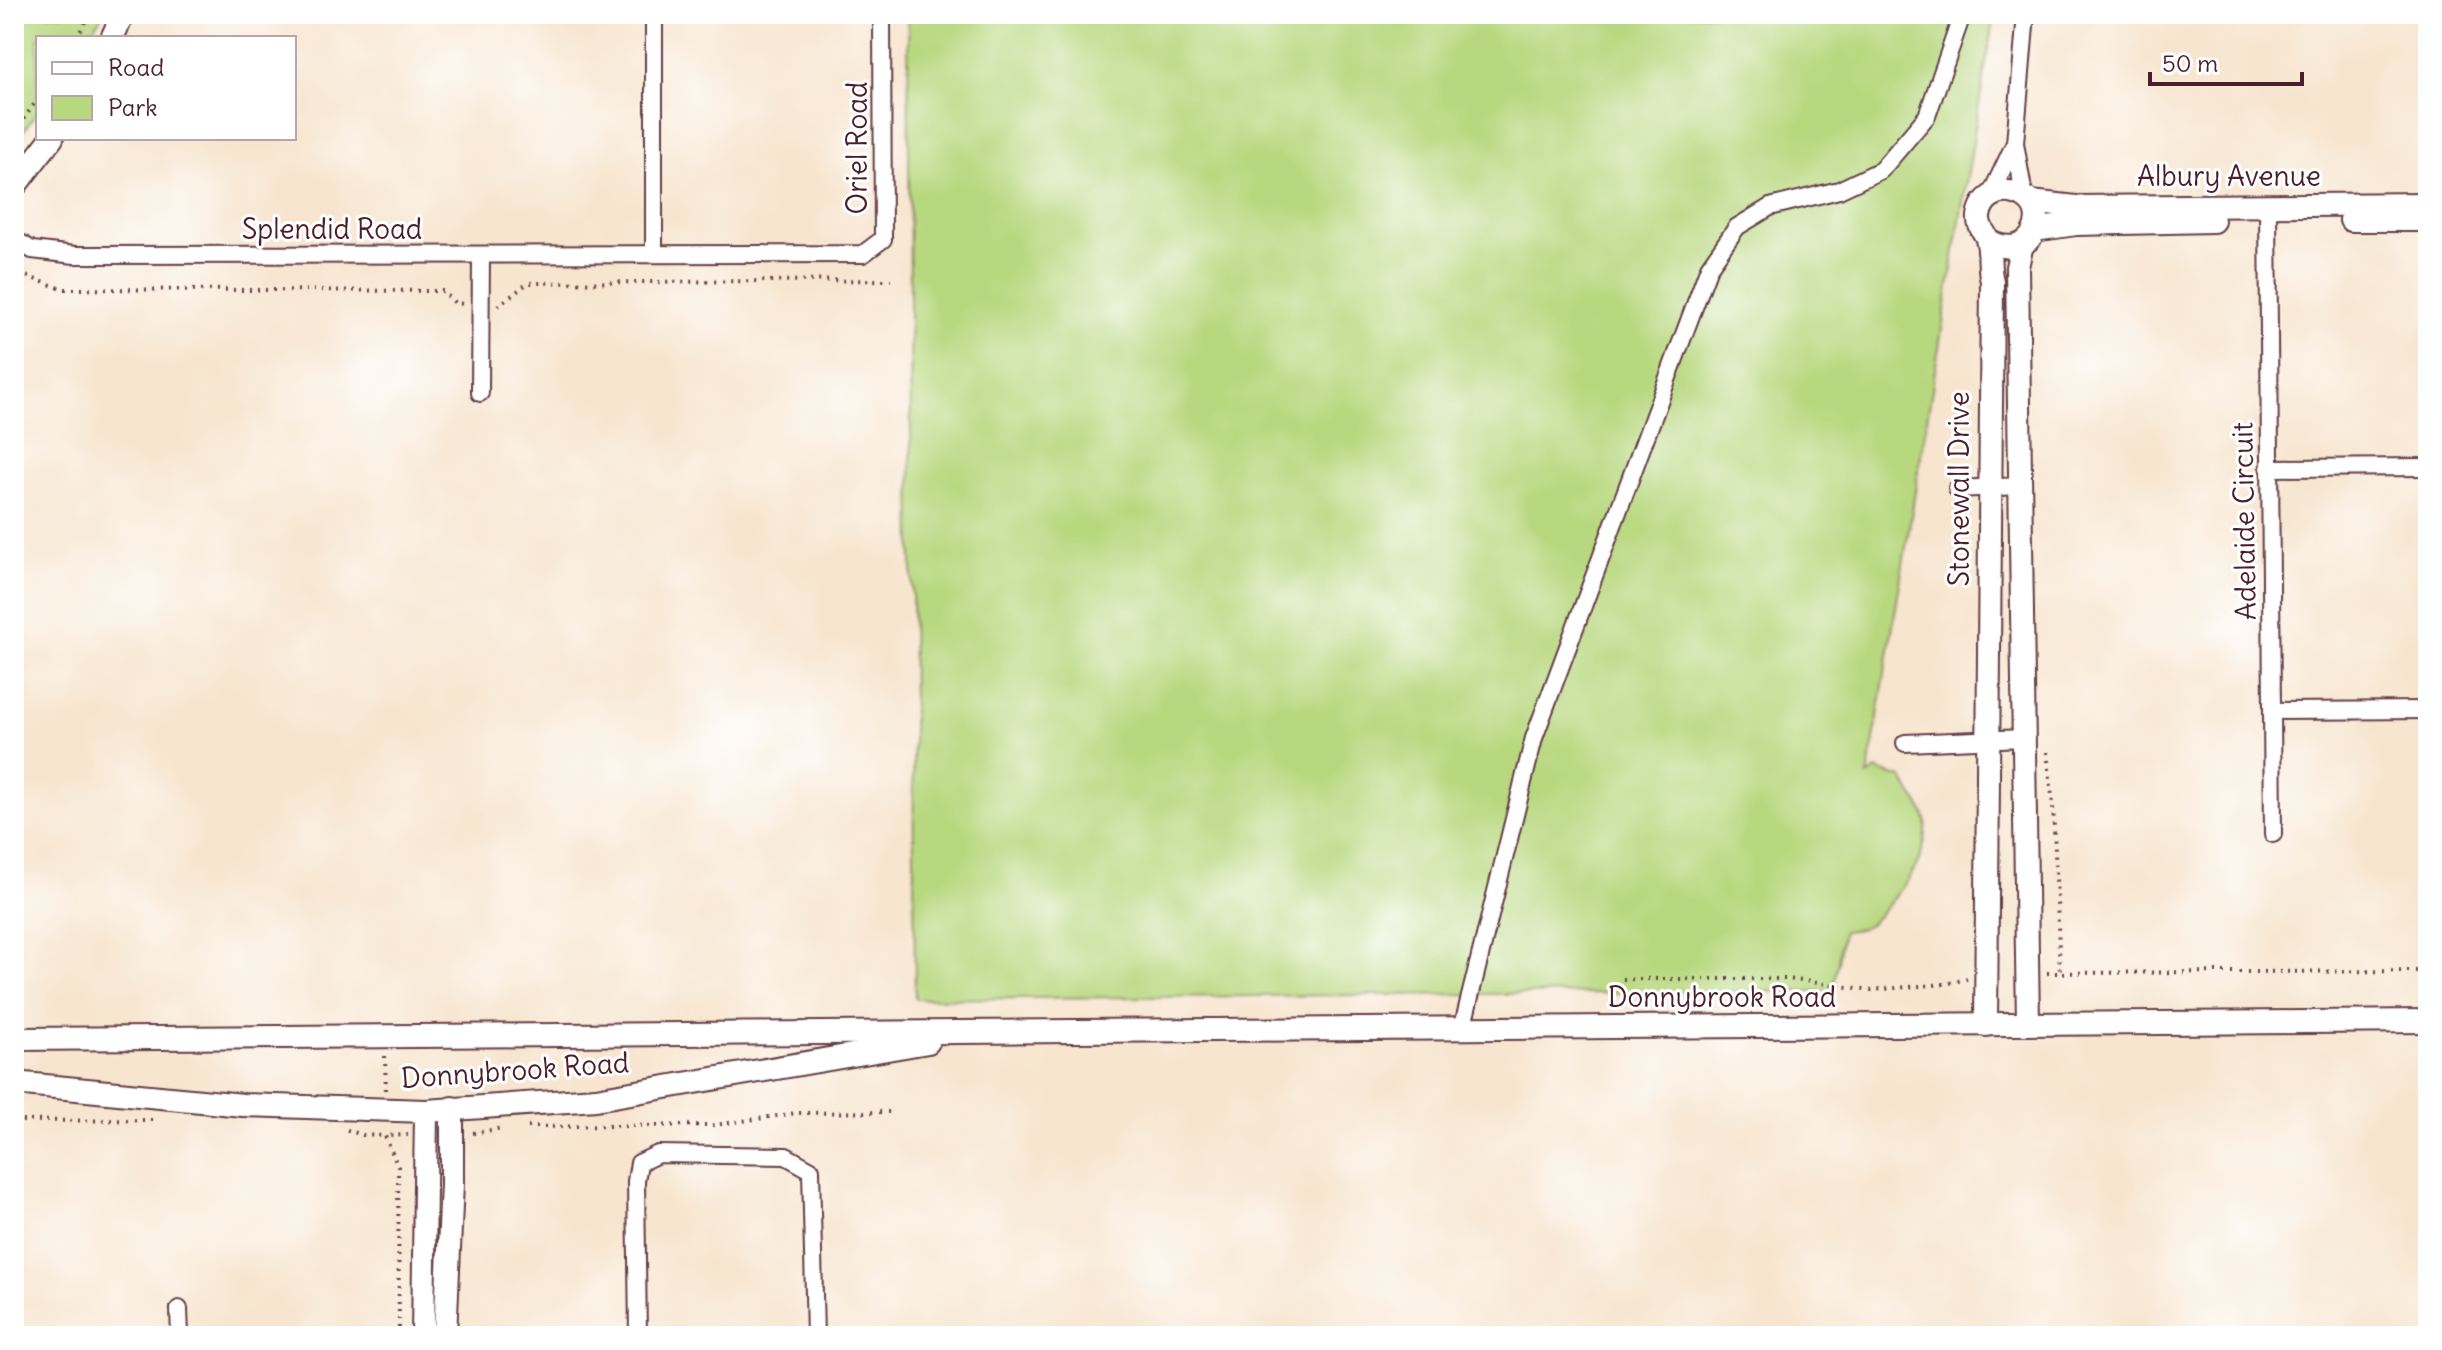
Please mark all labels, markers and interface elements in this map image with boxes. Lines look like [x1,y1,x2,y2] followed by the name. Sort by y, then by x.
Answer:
[36,36,296,140] legend
[2150,36,2302,86] scale bar
[2162,48,2218,78] text: 50 m
[108,52,164,82] text: Road
[839,81,875,215] street label: Oriel Road
[108,92,158,122] text: Park
[2137,158,2321,194] street label: Albury Avenue
[242,211,422,247] street label: Splendid Road
[1941,392,1977,587] street label: Stonewall Drive
[2224,422,2264,620] street label: Adelaide Circuit
[1608,979,1836,1015] street label: Donnybrook Road
[400,1044,630,1096] street label: Donnybrook Road

